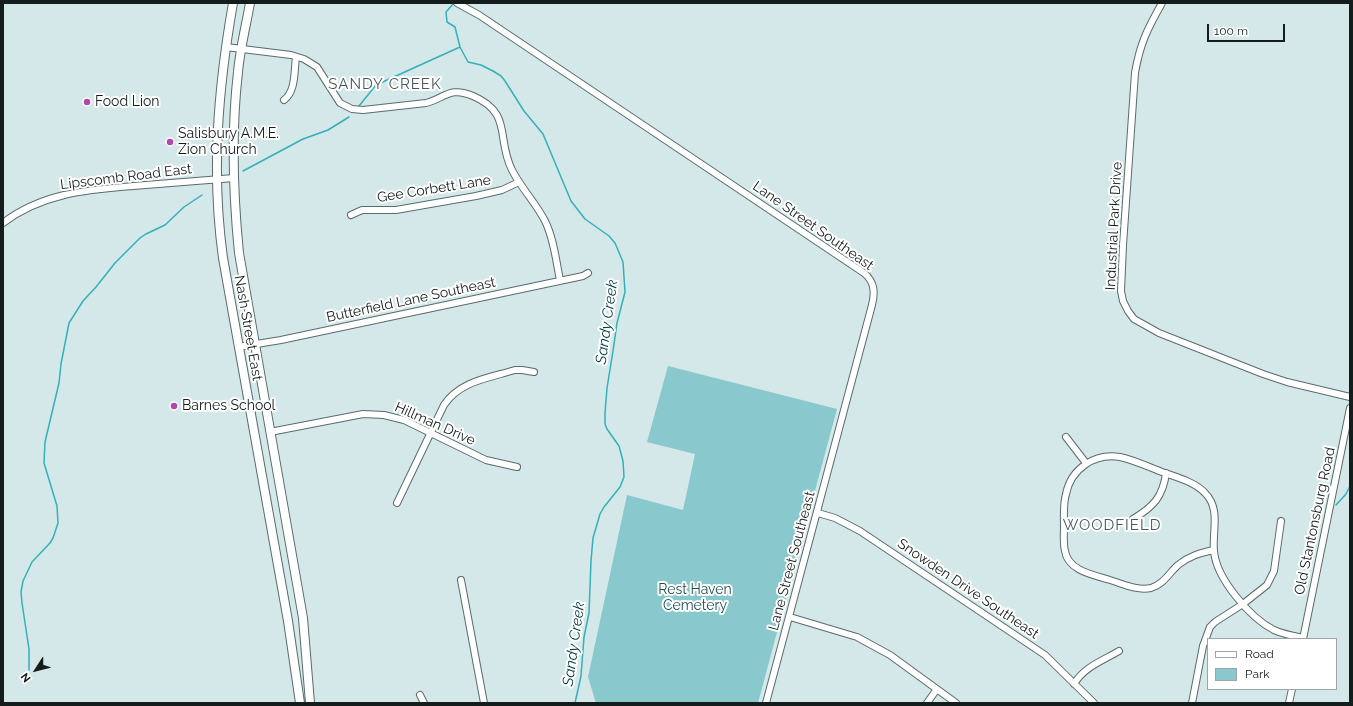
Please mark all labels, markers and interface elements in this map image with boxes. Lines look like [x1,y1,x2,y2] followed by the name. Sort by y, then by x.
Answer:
[1209,16,1287,42] scale bar
[1214,24,1248,38] text: 100 m
[328,75,442,93] district label: SANDY CREEK
[95,94,159,110] place label: Food Lion
[82,97,92,107] marker: Food Lion
[178,126,279,158] place label: Salisbury A.M.E. Zion Church
[165,137,175,147] marker: Salisbury A.M.E. Zion Church
[59,161,193,193] street label: Lipscomb Road East
[1102,161,1126,291] street label: Industrial Park Drive
[376,172,492,206] street label: Gee Corbett Lane
[749,178,877,274] street label: Lane Street Southeast
[230,274,266,382] street label: Nash Street East
[325,274,497,326] street label: Butterfield Lane Southeast
[592,279,622,365] water label: Sandy Creek
[182,398,275,414] place label: Barnes School
[392,399,478,449] street label: Hillman Drive
[169,401,179,411] marker: Barnes School
[1291,446,1339,596] street label: Old Stantonsburg Road
[765,490,819,632] street label: Lane Street Southeast
[1063,516,1161,534] district label: WOODFIELD
[894,535,1042,643] street label: Snowden Drive Southeast
[658,582,732,614] park label: Rest Haven Cemetery
[559,601,589,687] water label: Sandy Creek
[1207,638,1337,690] legend
[1245,647,1274,661] text: Road
[16,650,56,690] north arrow
[1245,667,1270,681] text: Park
[18,670,34,685] text: N

